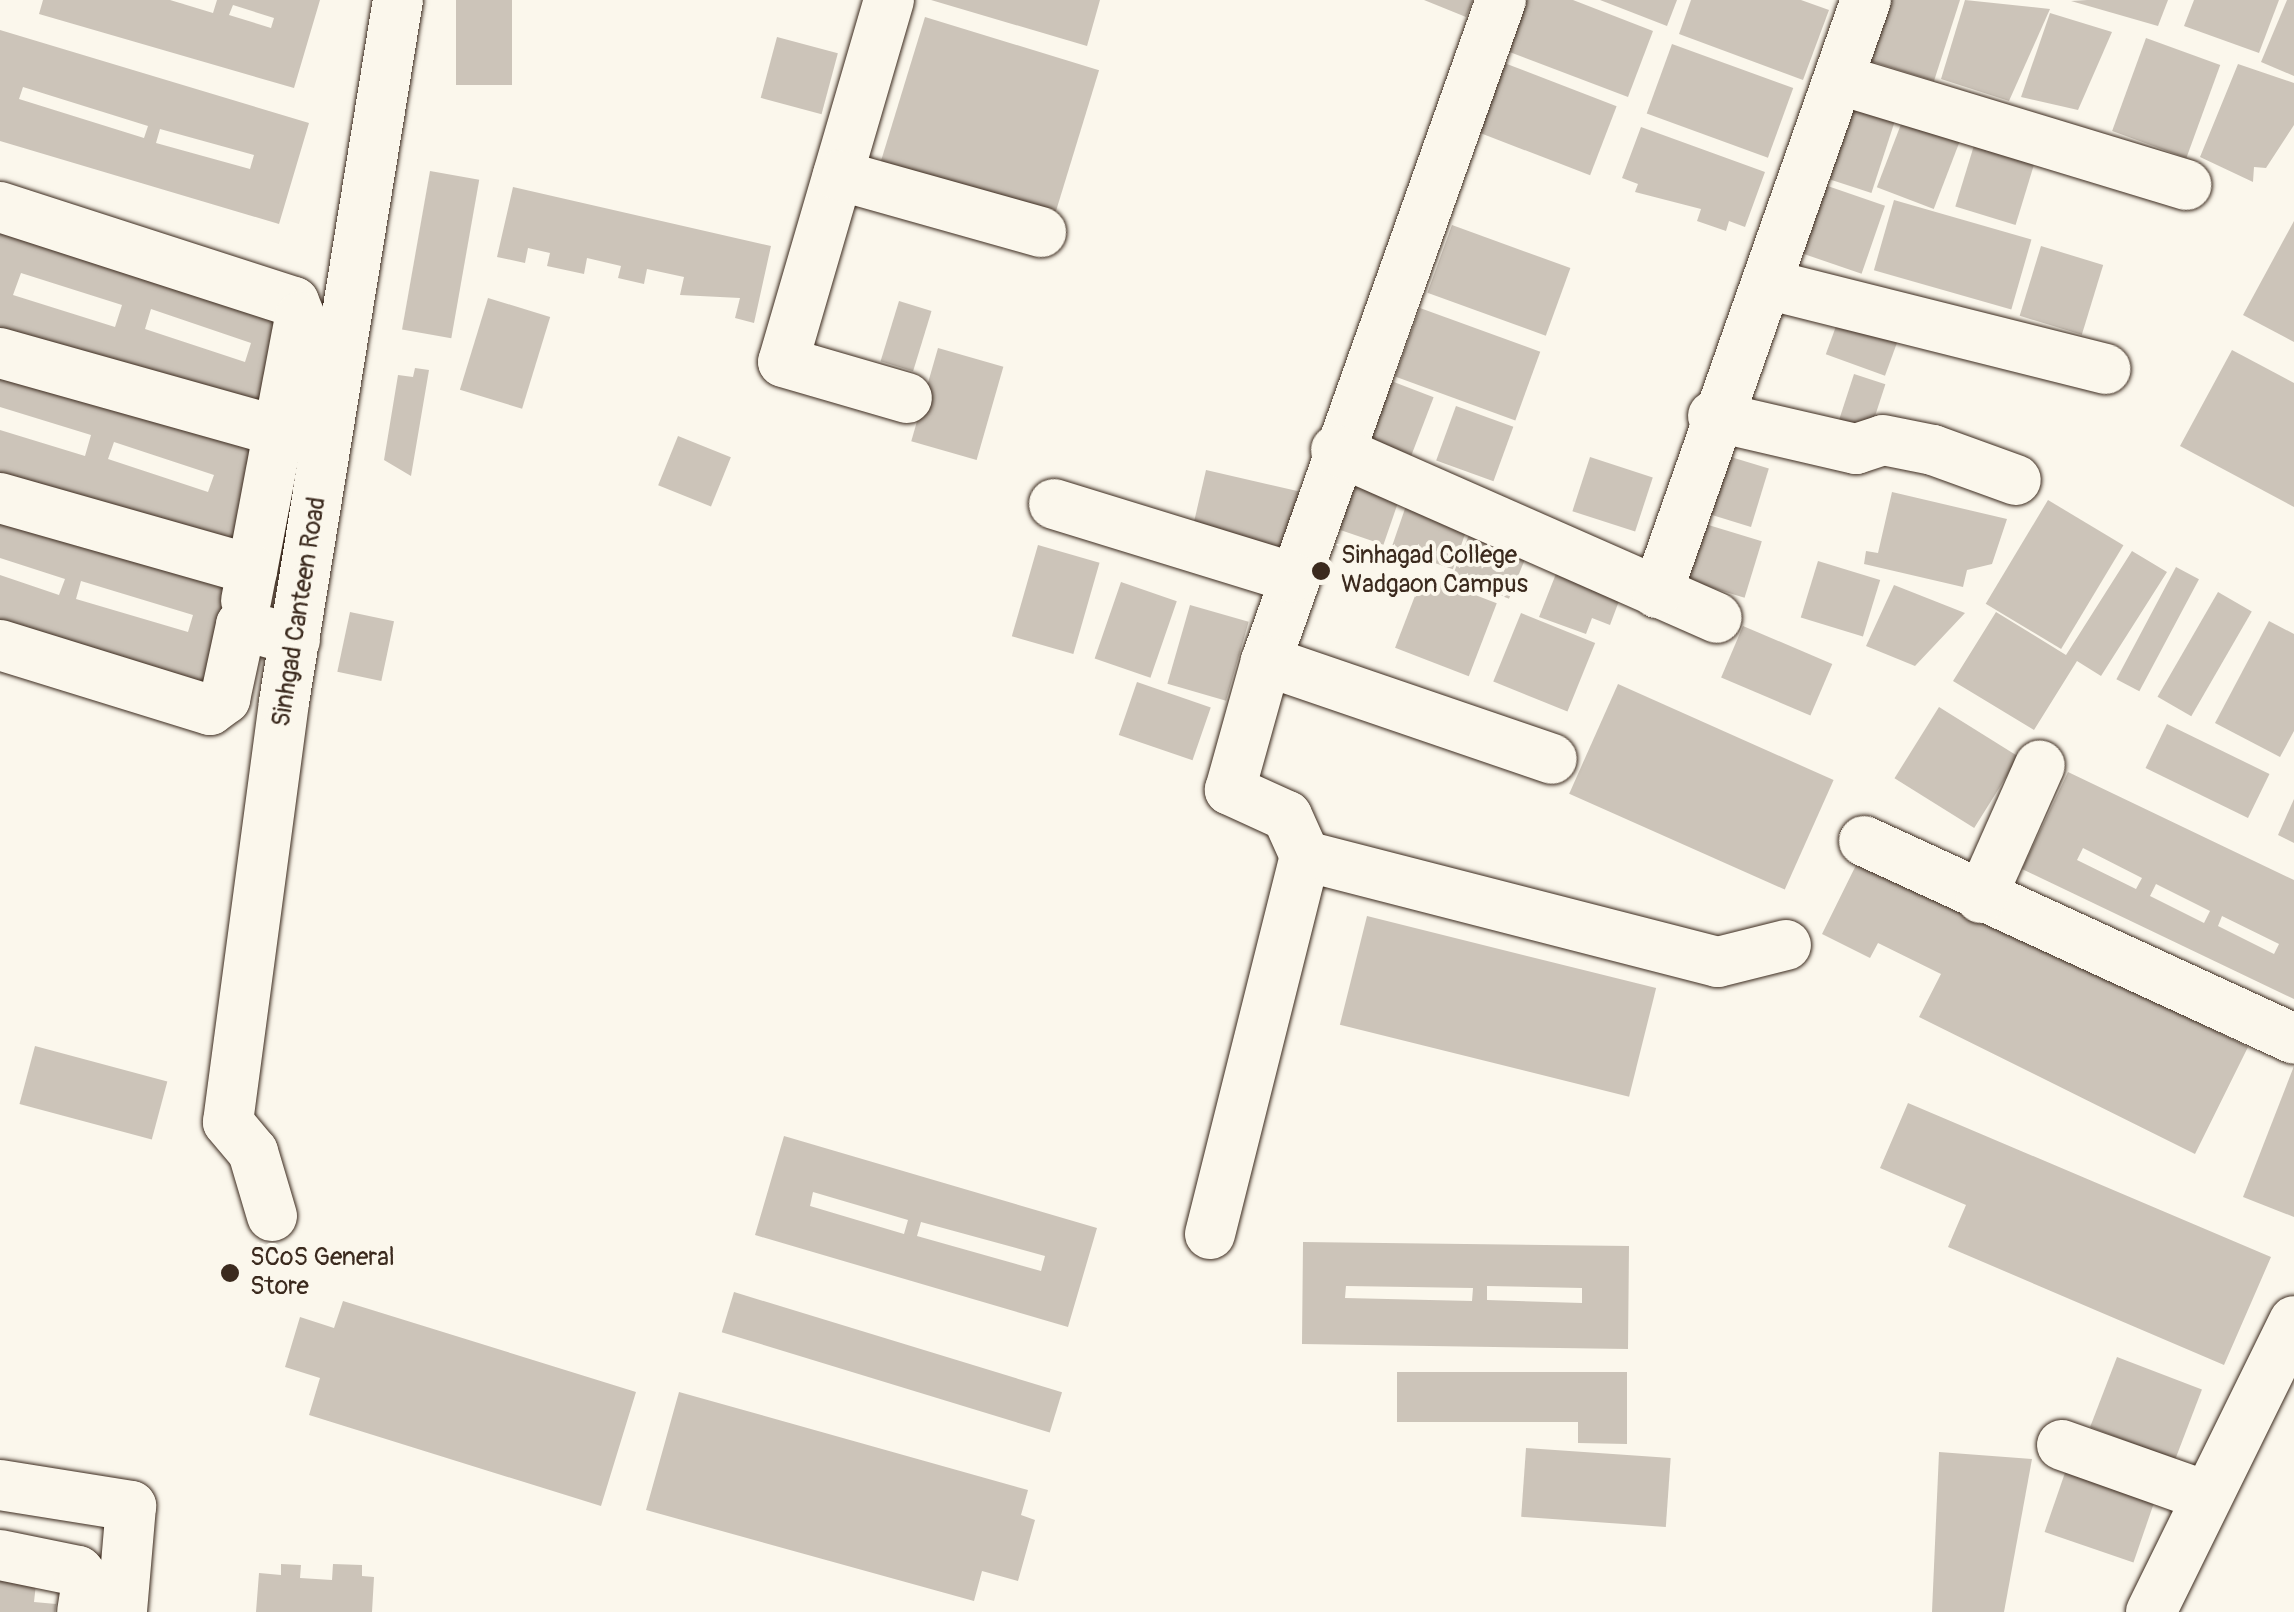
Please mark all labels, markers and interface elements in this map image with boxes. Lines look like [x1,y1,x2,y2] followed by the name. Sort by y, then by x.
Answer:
[267,495,333,729] street label: Sinhgad Canteen Road
[1341,542,1528,601] place label: Sinhagad College Wadgaon Campus
[1310,560,1332,582] marker: Sinhagad College Wadgaon Campus
[250,1244,395,1303] place label: SCoS General Store
[219,1262,241,1284] marker: SCoS General Store

